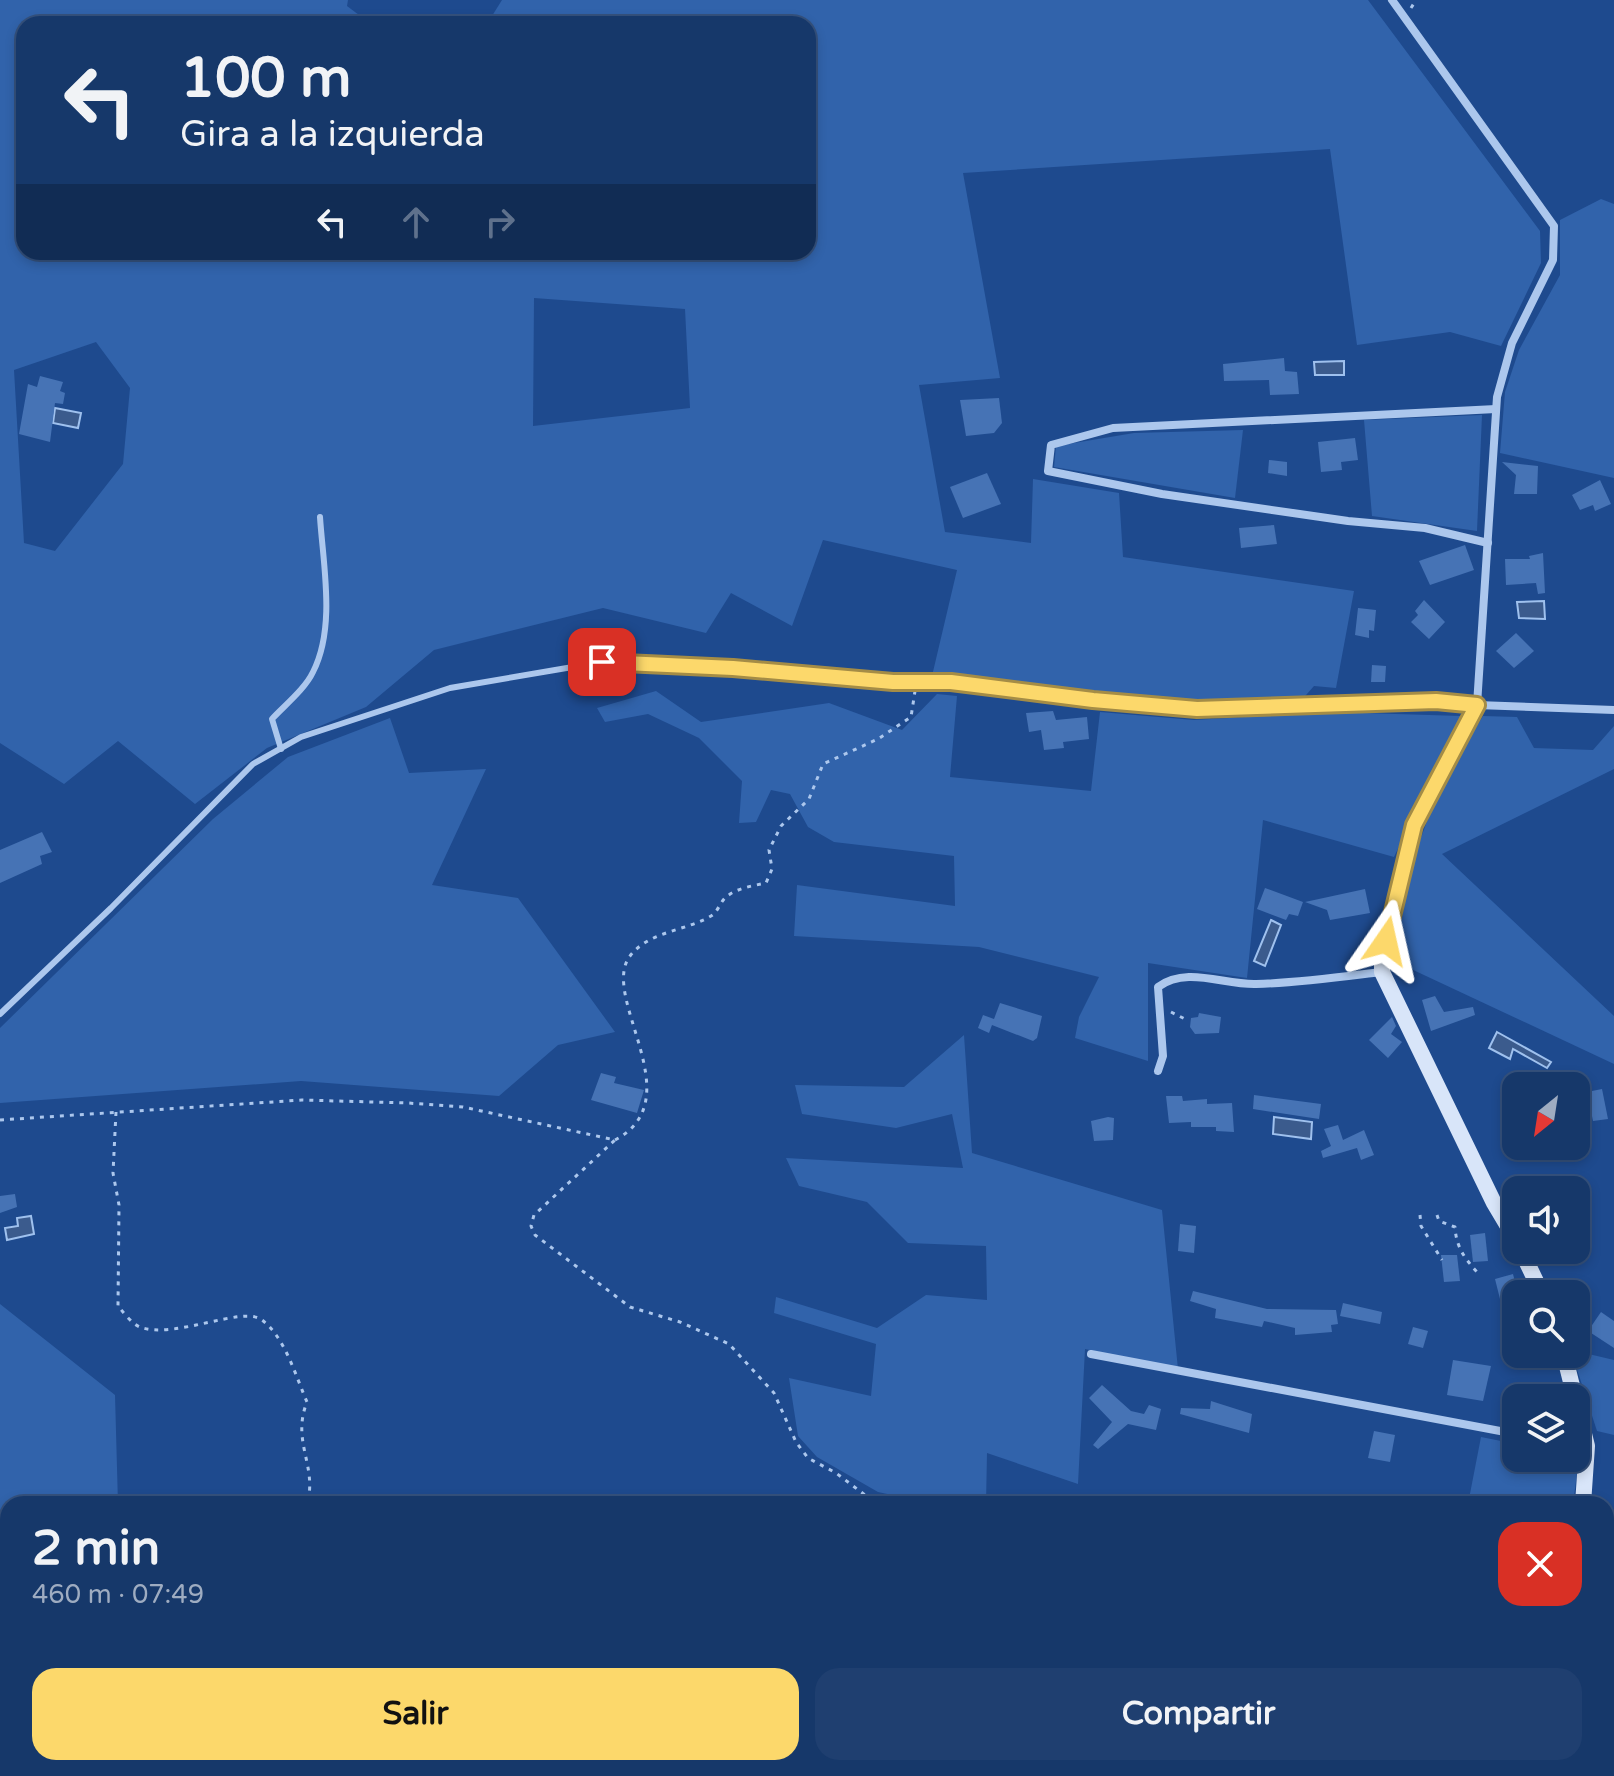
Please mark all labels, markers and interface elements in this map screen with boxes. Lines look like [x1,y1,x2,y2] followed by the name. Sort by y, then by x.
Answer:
[180,45,351,112] text: 100 m
[48,48,152,152] icon: left
[180,113,485,156] text: Gira a la izquierda
[310,200,354,244] icon: left
[394,200,438,244] icon: ahead
[478,200,522,244] icon: right
[568,628,636,696] pin
[580,640,624,684] icon: arrive
[1344,899,1428,983] position arrow
[1502,1072,1590,1160] north arrow
[1502,1072,1590,1472] map controls
[1502,1176,1590,1264] button: sound
[1502,1280,1590,1368] button: search
[1502,1384,1590,1472] button: layers
[32,1520,160,1578] text: 2 min
[1498,1522,1582,1606] button: close
[32,1579,204,1610] text: 460 m · 07:49
[32,1668,799,1760] button: Salir
[815,1668,1582,1760] button: Compartir

